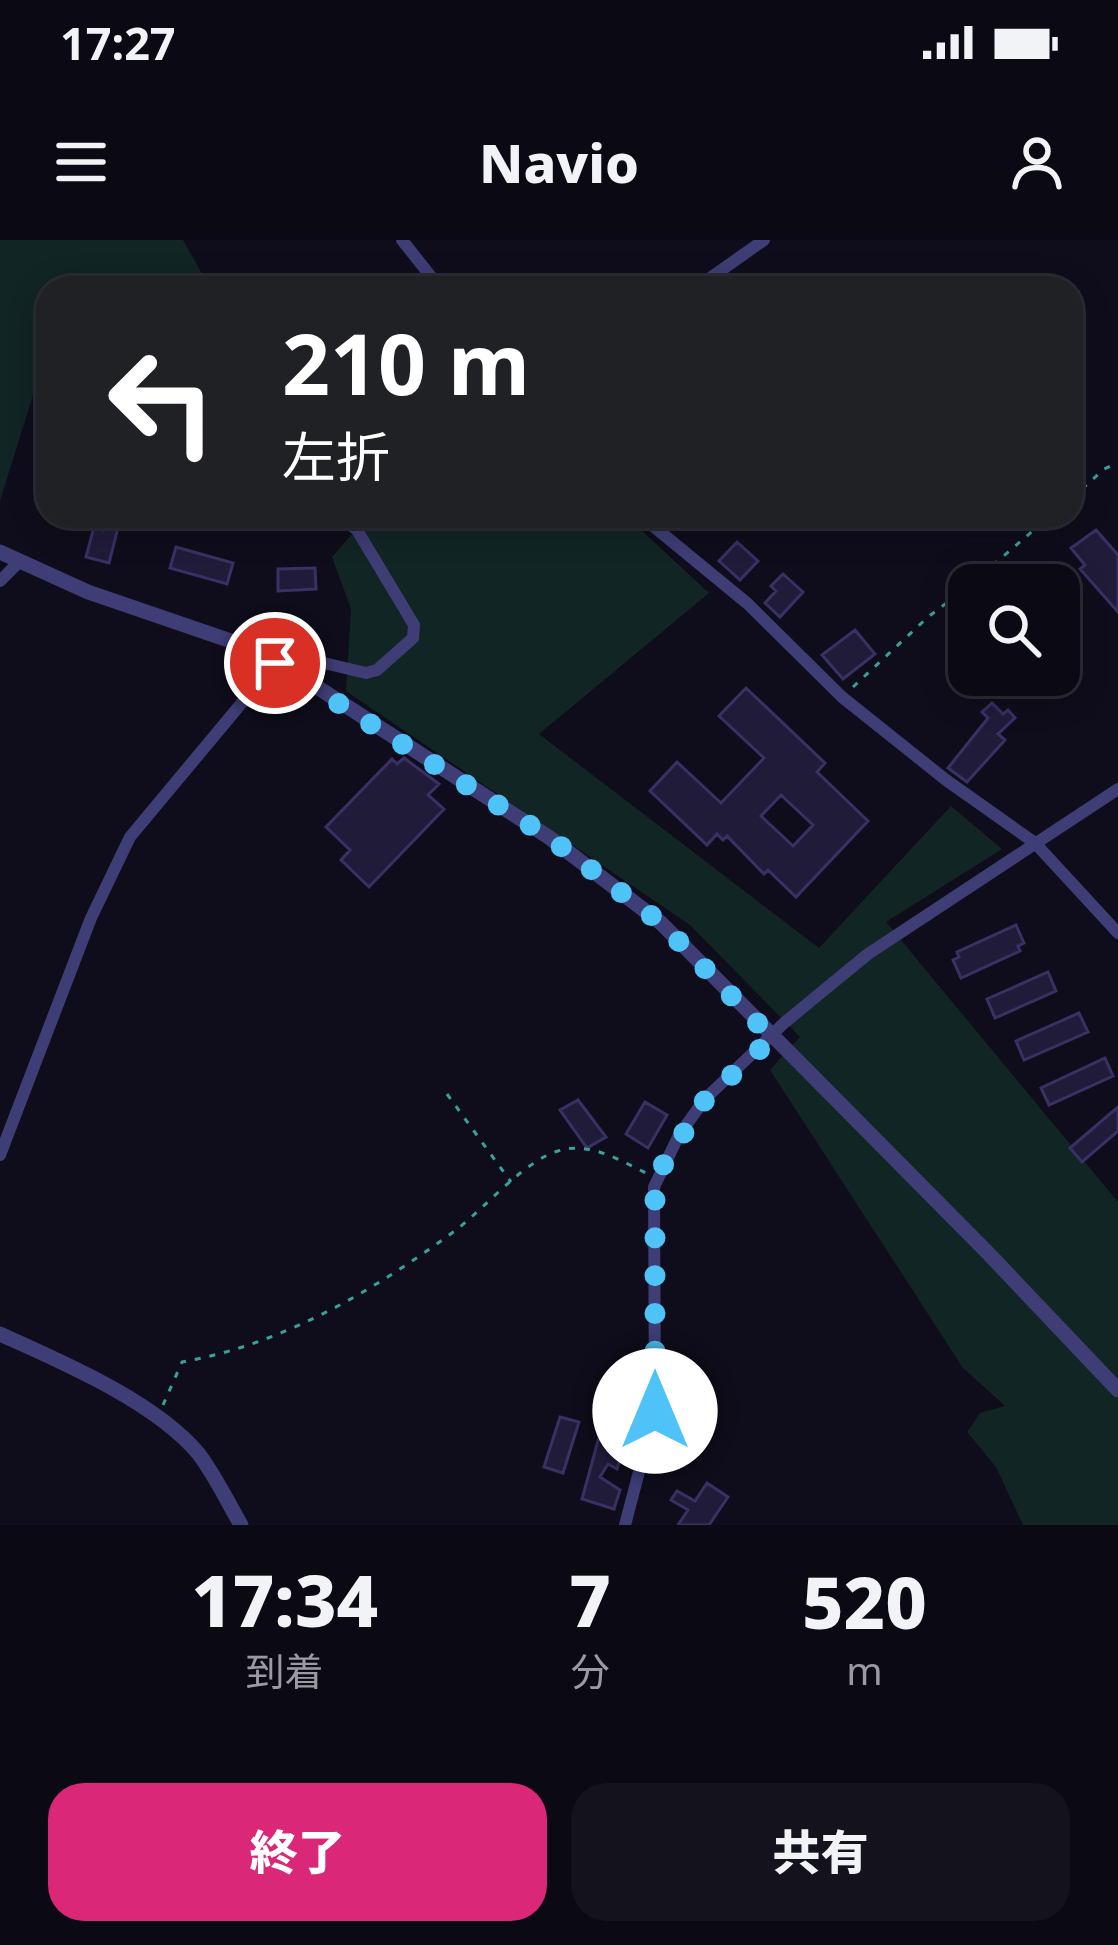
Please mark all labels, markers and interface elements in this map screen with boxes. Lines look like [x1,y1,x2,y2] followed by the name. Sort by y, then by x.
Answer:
[60,12,176,73] text: 17:27
[479,125,639,199] text: Navio
[48,129,114,195] icon: menu
[1004,129,1070,195] icon: person
[282,305,530,420] text: 210 m
[84,324,240,480] icon: left
[282,419,390,493] text: 左折
[948,564,1080,696] map controls
[948,564,1080,696] button: search
[224,612,326,714] pin
[242,630,308,696] icon: arrive
[592,1348,718,1474] position arrow
[191,1550,378,1648] text: 17:34
[569,1550,611,1648] text: 7
[802,1552,927,1650] text: 520
[846,1643,883,1696] text: m
[246,1644,324,1697] text: 到着
[571,1644,610,1697] text: 分
[48,1783,547,1921] button: 終了
[571,1783,1070,1921] button: 共有

